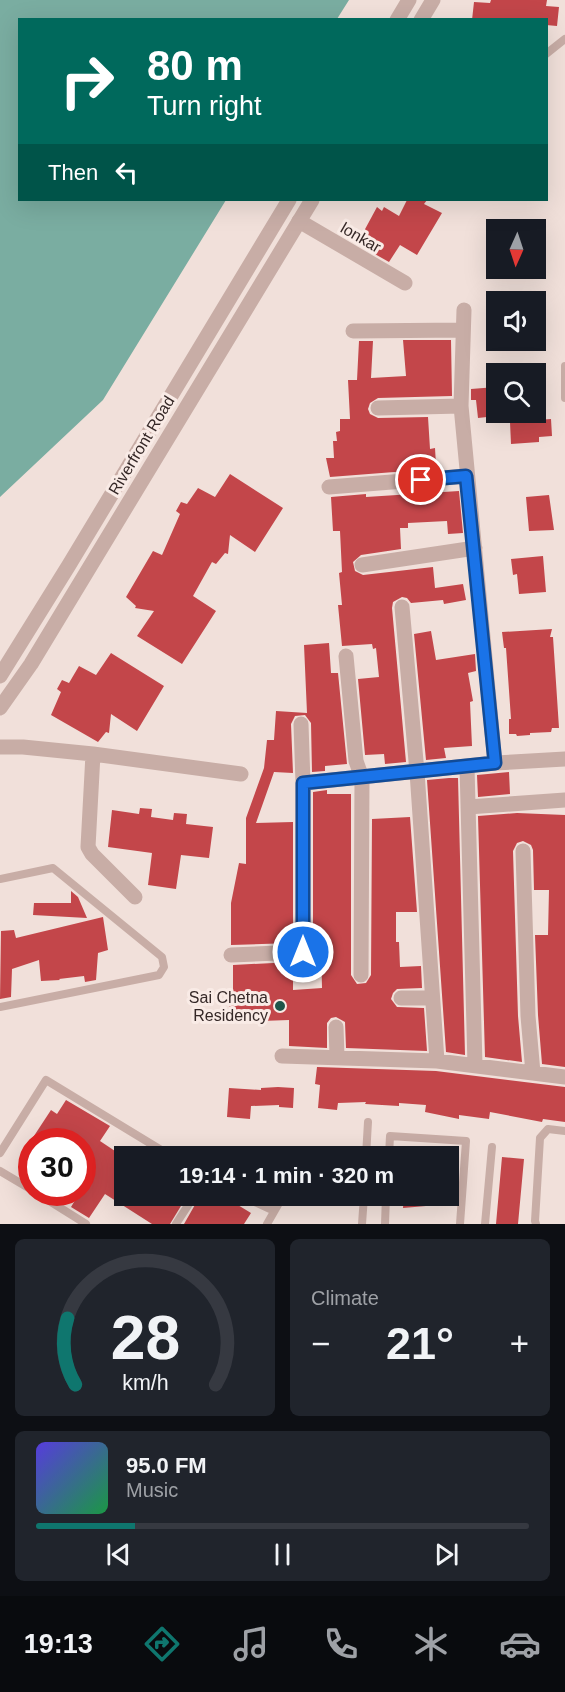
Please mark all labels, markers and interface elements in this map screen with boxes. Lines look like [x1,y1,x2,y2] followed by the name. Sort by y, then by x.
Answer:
[48,42,126,120] icon: right
[147,42,243,89] text: 80 m
[147,91,262,121] text: Turn right
[110,156,143,189] icon: left
[48,160,98,185] text: Then
[338,219,384,256] street label: lonkar
[486,219,546,279] north arrow
[486,219,546,423] map controls
[486,291,546,351] button: sound
[486,363,546,423] button: search
[105,393,178,498] street label: Riverfront Road
[395,454,446,505] pin
[404,463,437,496] icon: arrive
[271,920,335,984] position arrow
[189,989,268,1024] place label: Sai Chetna Residency
[273,999,287,1013] marker: Sai Chetna Residency
[18,1128,96,1206] speed limit sign: 30
[179,1163,394,1188] text: 19:14 · 1 min · 320 m
[311,1287,379,1309] text: Climate
[110,1303,180,1372] text: 28
[386,1318,454,1369] text: 21°
[311,1325,330,1362] text: −
[510,1325,529,1362] text: +
[122,1371,168,1395] text: km/h
[126,1453,207,1478] text: 95.0 FM
[126,1479,178,1501] text: Music
[102,1538,135,1571] icon: previous
[266,1538,299,1571] icon: pause
[430,1538,463,1571] icon: next
[141,1623,183,1665] icon: directions
[230,1623,272,1665] icon: music
[320,1623,362,1665] icon: phone
[410,1623,452,1665] icon: climate
[499,1623,541,1665] icon: car
[24,1629,93,1659] text: 19:13

